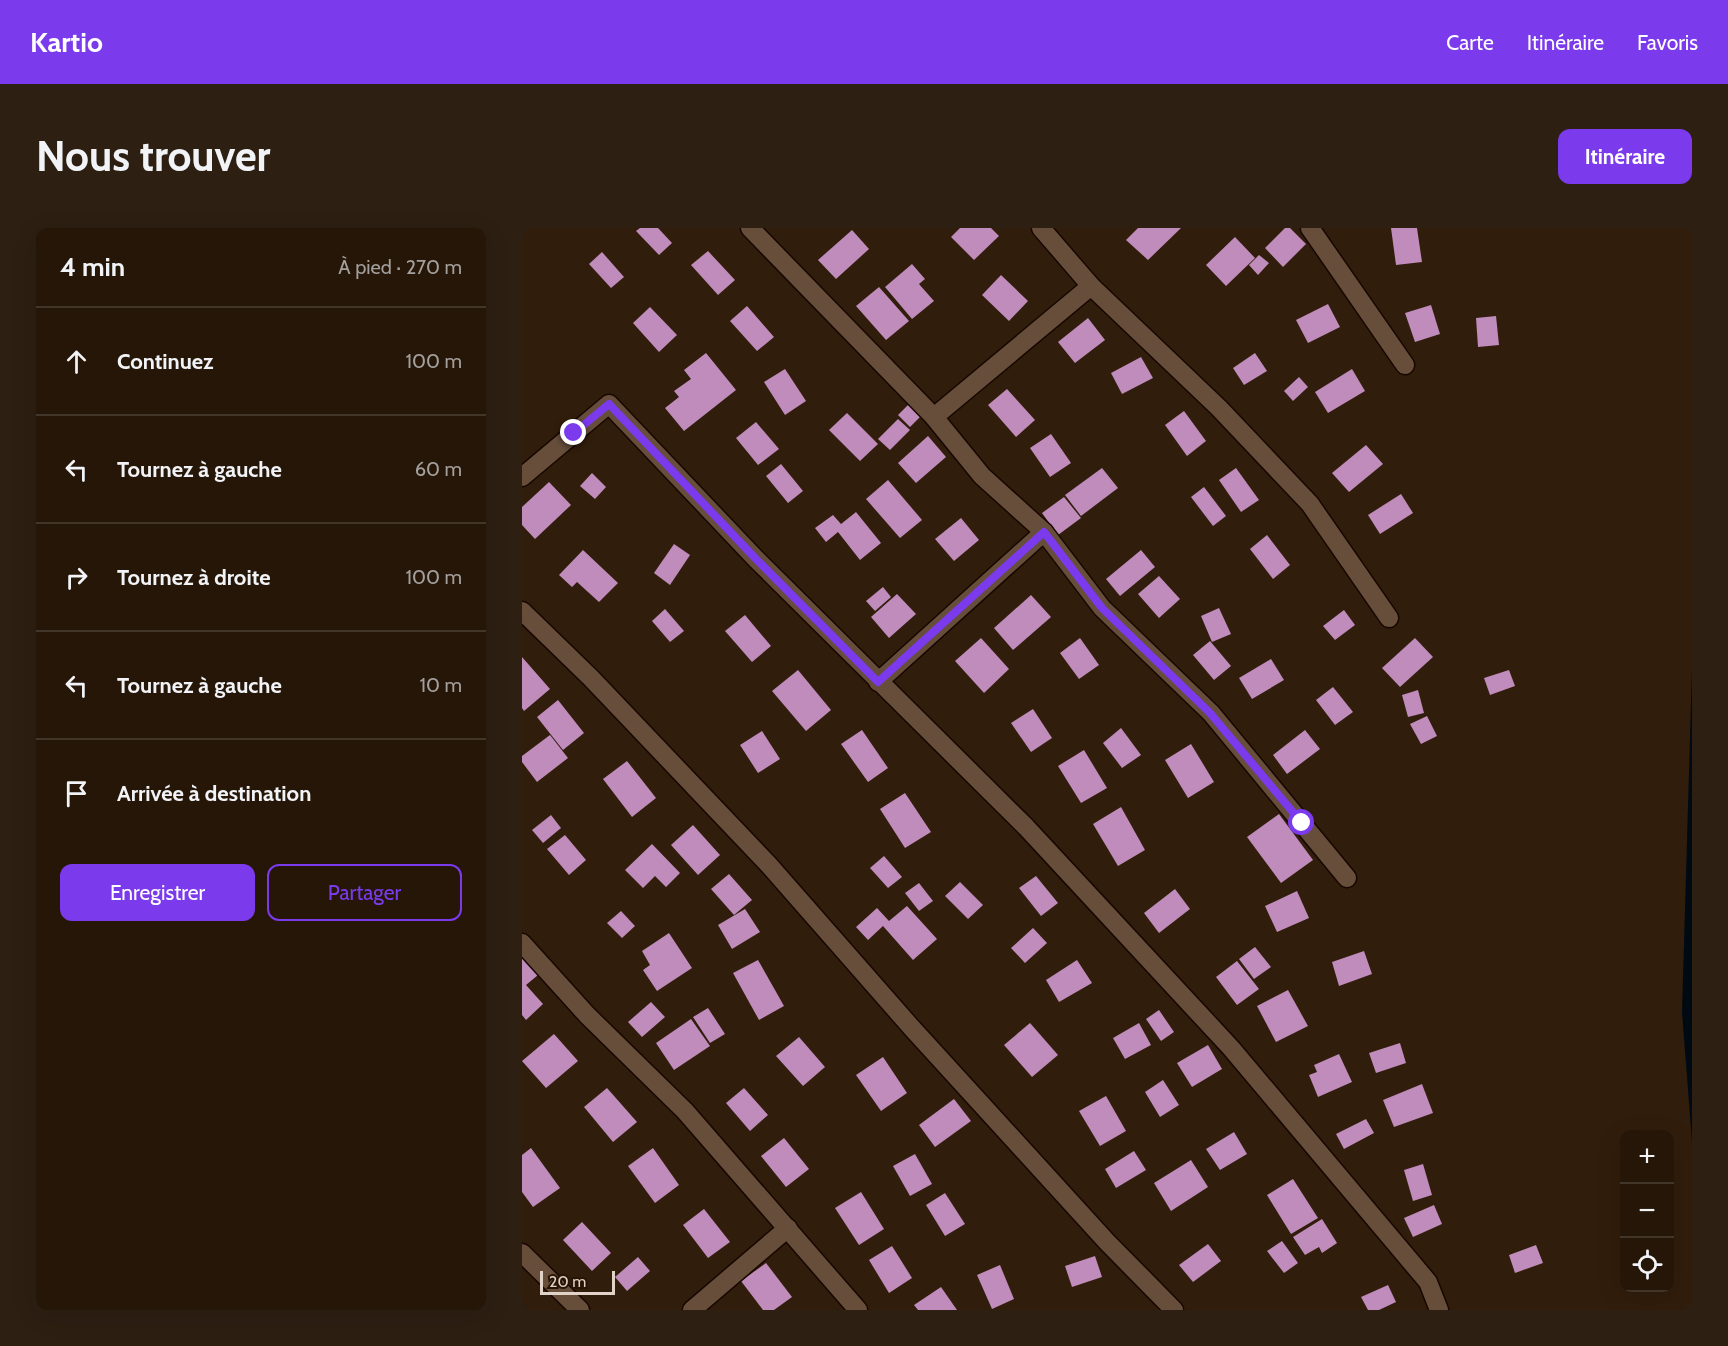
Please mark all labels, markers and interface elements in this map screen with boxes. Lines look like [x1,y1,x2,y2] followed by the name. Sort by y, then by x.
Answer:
[30,25,103,59] text: Kartio
[1446,30,1494,55] text: Carte
[1527,30,1604,55] text: Itinéraire
[1637,30,1698,55] text: Favoris
[1558,129,1692,184] button: Itinéraire
[36,130,270,182] text: Nous trouver
[60,251,125,283] text: 4 min
[338,255,462,279] text: À pied · 270 m
[60,345,93,378] icon: ahead
[117,348,214,375] text: Continuez
[406,349,462,373] text: 100 m
[560,419,586,445] route end
[60,453,93,486] icon: left
[117,456,282,483] text: Tournez à gauche
[415,457,462,481] text: 60 m
[60,561,93,594] icon: right
[117,564,271,591] text: Tournez à droite
[406,565,462,589] text: 100 m
[60,669,93,702] icon: left
[117,672,282,699] text: Tournez à gauche
[419,673,462,697] text: 10 m
[60,777,93,810] icon: arrive
[117,780,311,807] text: Arrivée à destination
[1288,809,1314,835] route start
[60,864,255,921] button: Enregistrer
[267,864,462,921] button: Partager
[1620,1130,1674,1292] map controls
[1620,1130,1674,1184] button: +
[1620,1184,1674,1238] button: −
[1620,1238,1674,1292] button: locate
[540,1268,615,1296] scale bar
[549,1272,586,1291] text: 20 m

